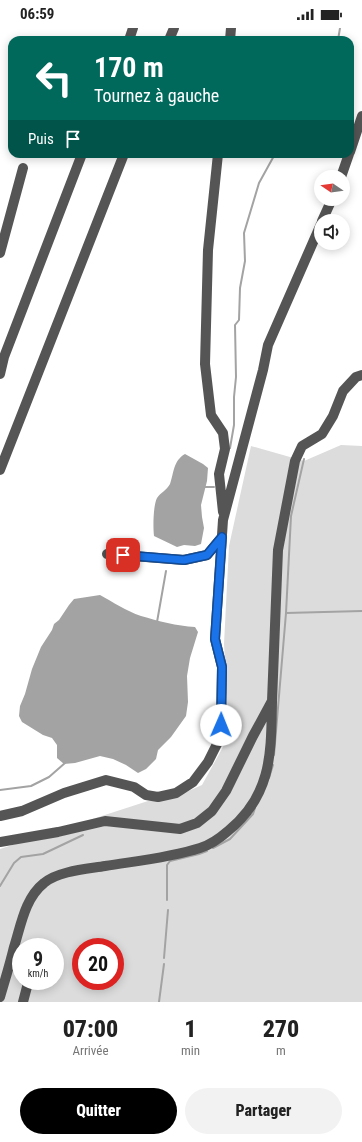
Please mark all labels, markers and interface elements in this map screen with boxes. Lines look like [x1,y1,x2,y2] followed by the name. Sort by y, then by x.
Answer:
[20,5,54,23] text: 06:59
[94,51,164,84] text: 170 m
[28,52,80,104] icon: left
[94,85,219,106] text: Tournez à gauche
[62,128,84,150] icon: arrive
[28,130,54,148] text: Puis
[314,170,350,206] north arrow
[314,170,350,250] map controls
[314,214,350,250] button: sound
[106,538,140,572] pin
[112,544,134,566] icon: arrive
[200,704,242,746] position arrow
[72,938,124,990] speed limit sign: 20
[33,947,43,971] text: 9
[28,968,48,979] text: km/h
[63,1015,118,1043] text: 07:00
[184,1015,197,1043] text: 1
[263,1015,299,1043] text: 270
[72,1043,109,1058] text: Arrivée
[181,1043,200,1058] text: min
[276,1043,286,1058] text: m
[20,1088,177,1134] button: Quitter
[185,1088,342,1134] button: Partager

